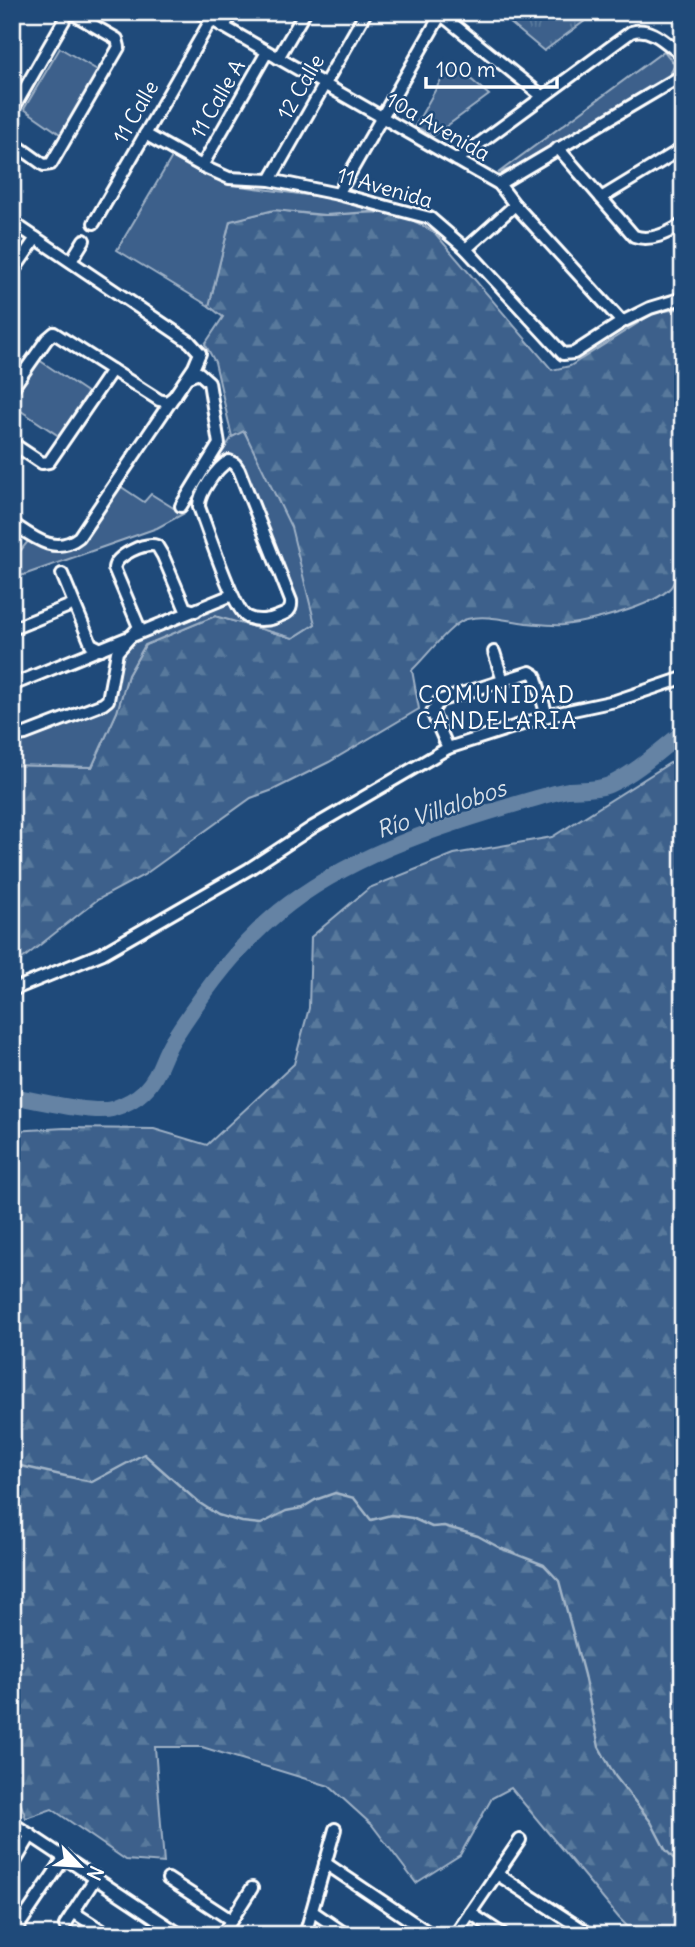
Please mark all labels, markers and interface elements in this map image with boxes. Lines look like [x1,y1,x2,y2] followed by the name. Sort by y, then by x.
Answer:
[426,46,557,90] scale bar
[271,49,330,124] street label: 12 Calle
[184,55,251,143] street label: 11 Calle A
[436,56,495,83] text: 100 m
[107,76,164,148] street label: 11 Calle
[382,86,495,167] street label: 10a Avenida
[334,161,436,214] street label: 11 Avenida
[416,680,578,735] district label: COMUNIDAD CANDELARIA
[372,772,511,844] water label: Río Villalobos
[46,1832,116,1902] north arrow
[82,1862,109,1884] text: N

